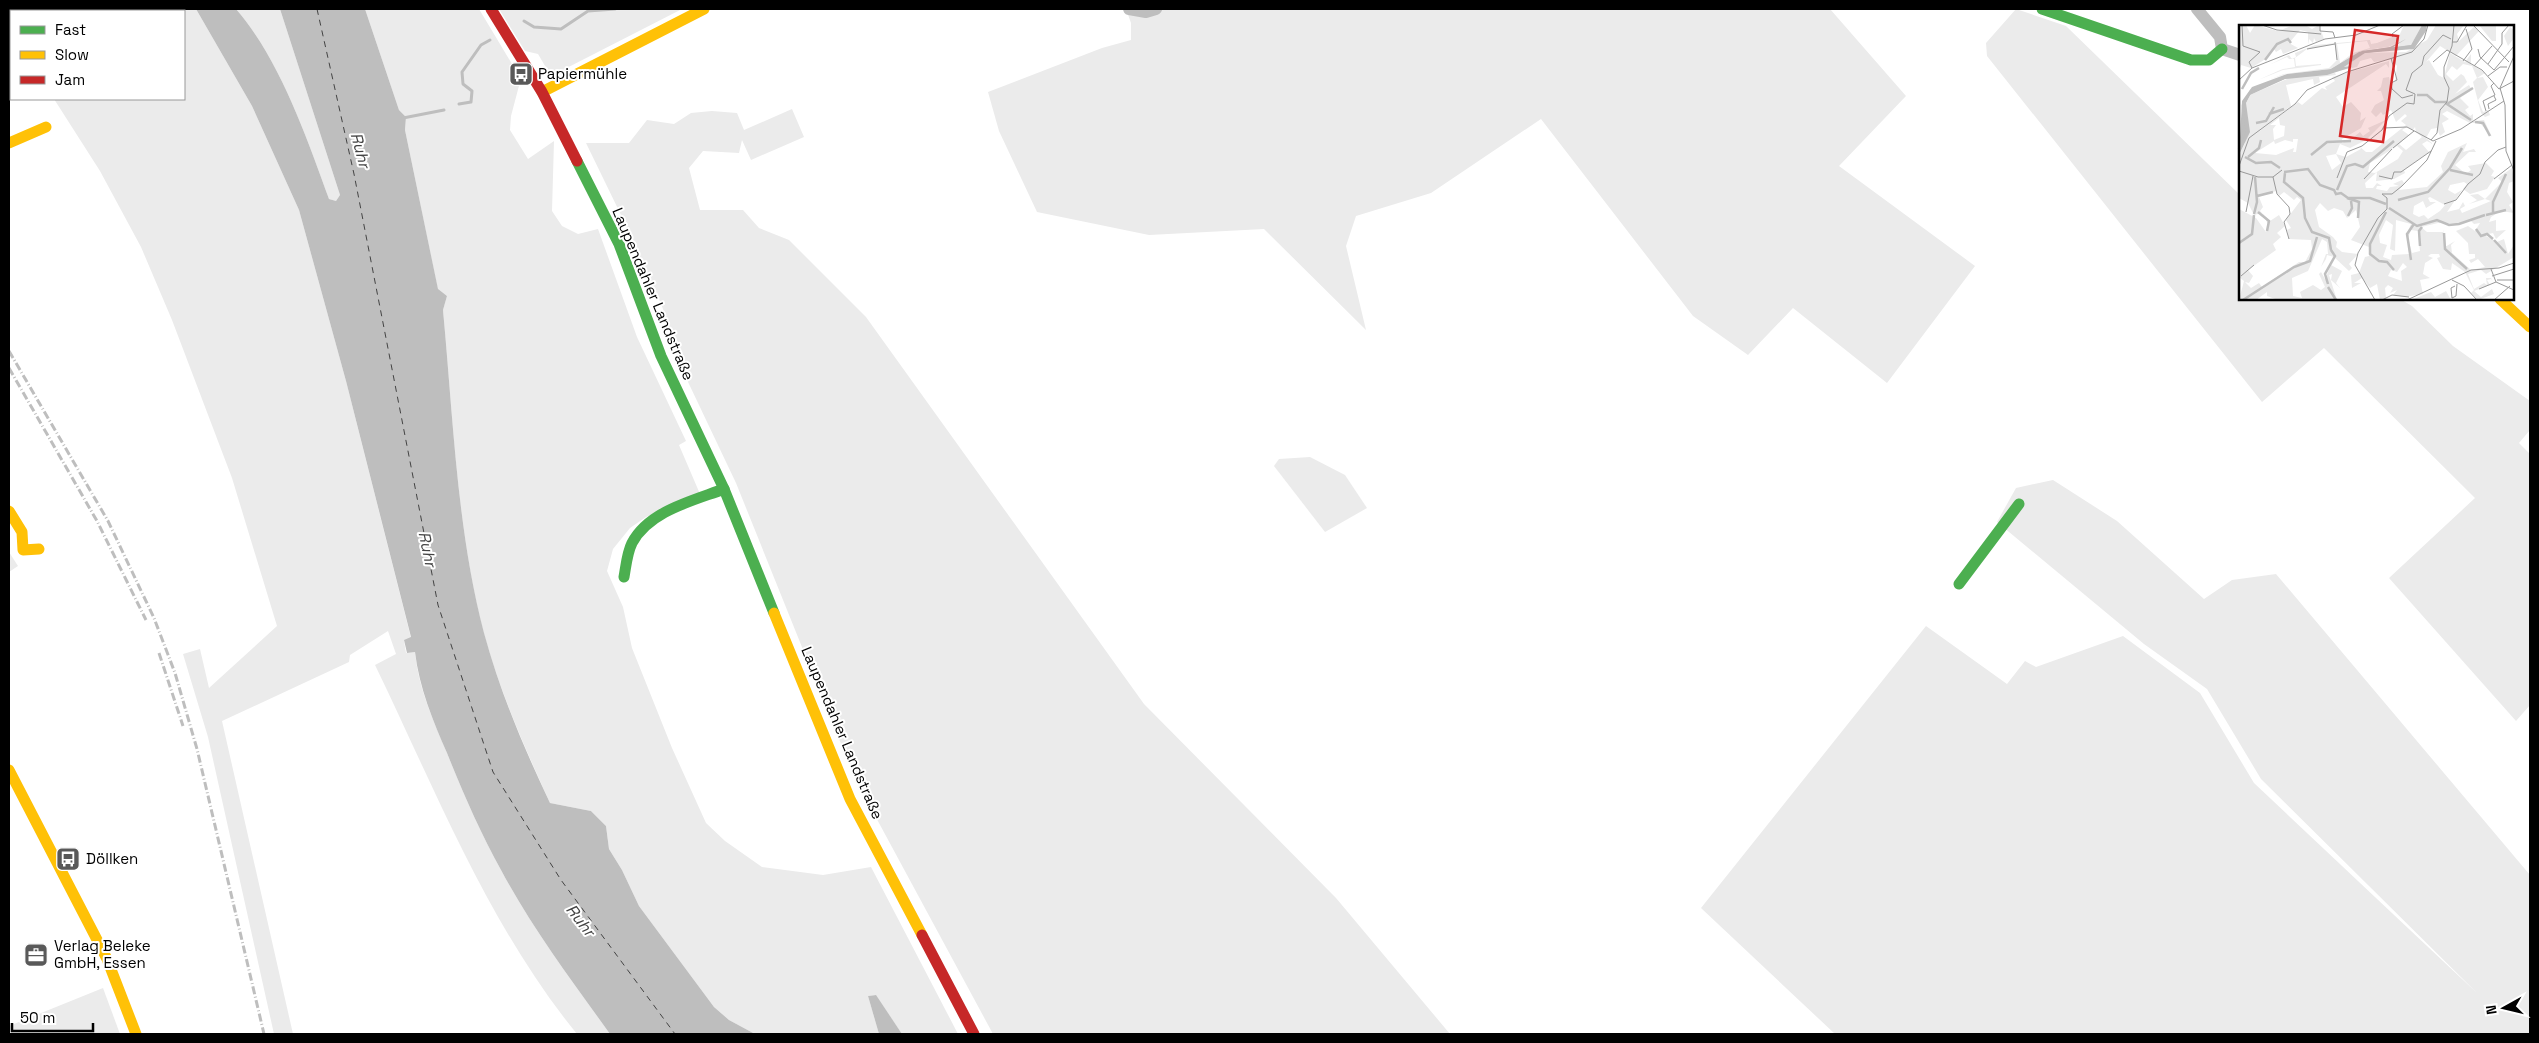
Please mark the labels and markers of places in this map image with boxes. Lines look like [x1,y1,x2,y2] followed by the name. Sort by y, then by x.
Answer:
[508,61,534,87] bus stop icon: Papiermühle
[538,64,627,83] place label: Papiermühle
[55,846,81,872] bus stop icon: Döllken
[86,849,138,868] place label: Döllken
[54,936,151,972] place label: Verlag Beleke GmbH, Essen
[23,942,49,968] office icon: Verlag Beleke GmbH, Essen

